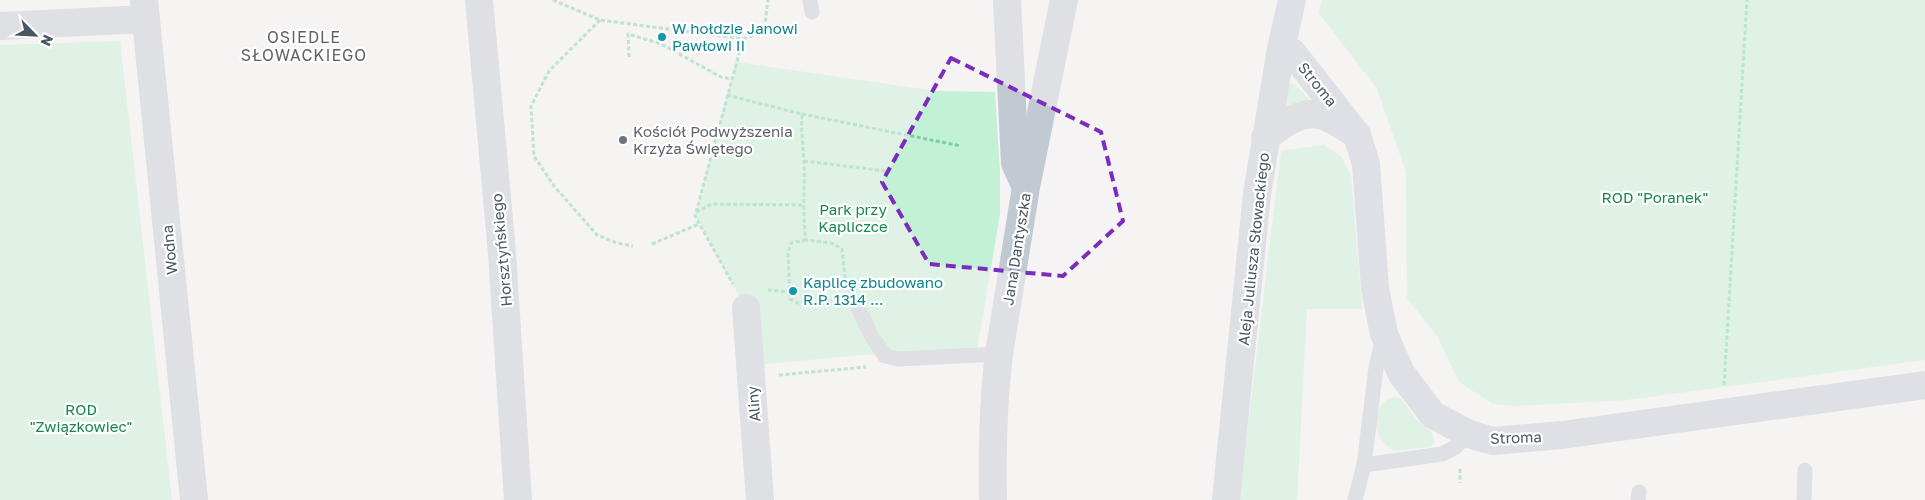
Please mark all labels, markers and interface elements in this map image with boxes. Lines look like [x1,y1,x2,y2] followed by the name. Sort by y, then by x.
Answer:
[10,10,60,60] north arrow
[672,19,798,54] place label: W hołdzie Janowi Pawłowi II
[241,27,367,65] district label: OSIEDLE SŁOWACKIEGO
[656,31,668,43] marker: W hołdzie Janowi Pawłowi II
[37,32,57,49] text: N
[1295,58,1341,110] street label: Stroma
[633,122,793,157] place label: Kościół Podwyższenia Krzyża Świętego
[617,134,629,146] marker: Kościół Podwyższenia Krzyża Świętego
[1234,152,1272,346] street label: Aleja Juliusza Słowackiego
[1602,188,1708,206] park label: ROD "Poranek"
[998,192,1034,306] street label: Jana Dantyszka
[487,193,515,307] street label: Horsztyńskiego
[818,200,888,235] park label: Park przy Kapliczce
[157,224,181,276] street label: Wodna
[803,273,943,308] place label: Kaplicę zbudowano R.P. 1314 ...
[787,285,799,297] marker: Kaplicę zbudowano R.P. 1314 ...
[742,385,764,423] street label: Aliny
[30,400,132,435] park label: ROD "Związkowiec"
[1490,427,1542,447] street label: Stroma

